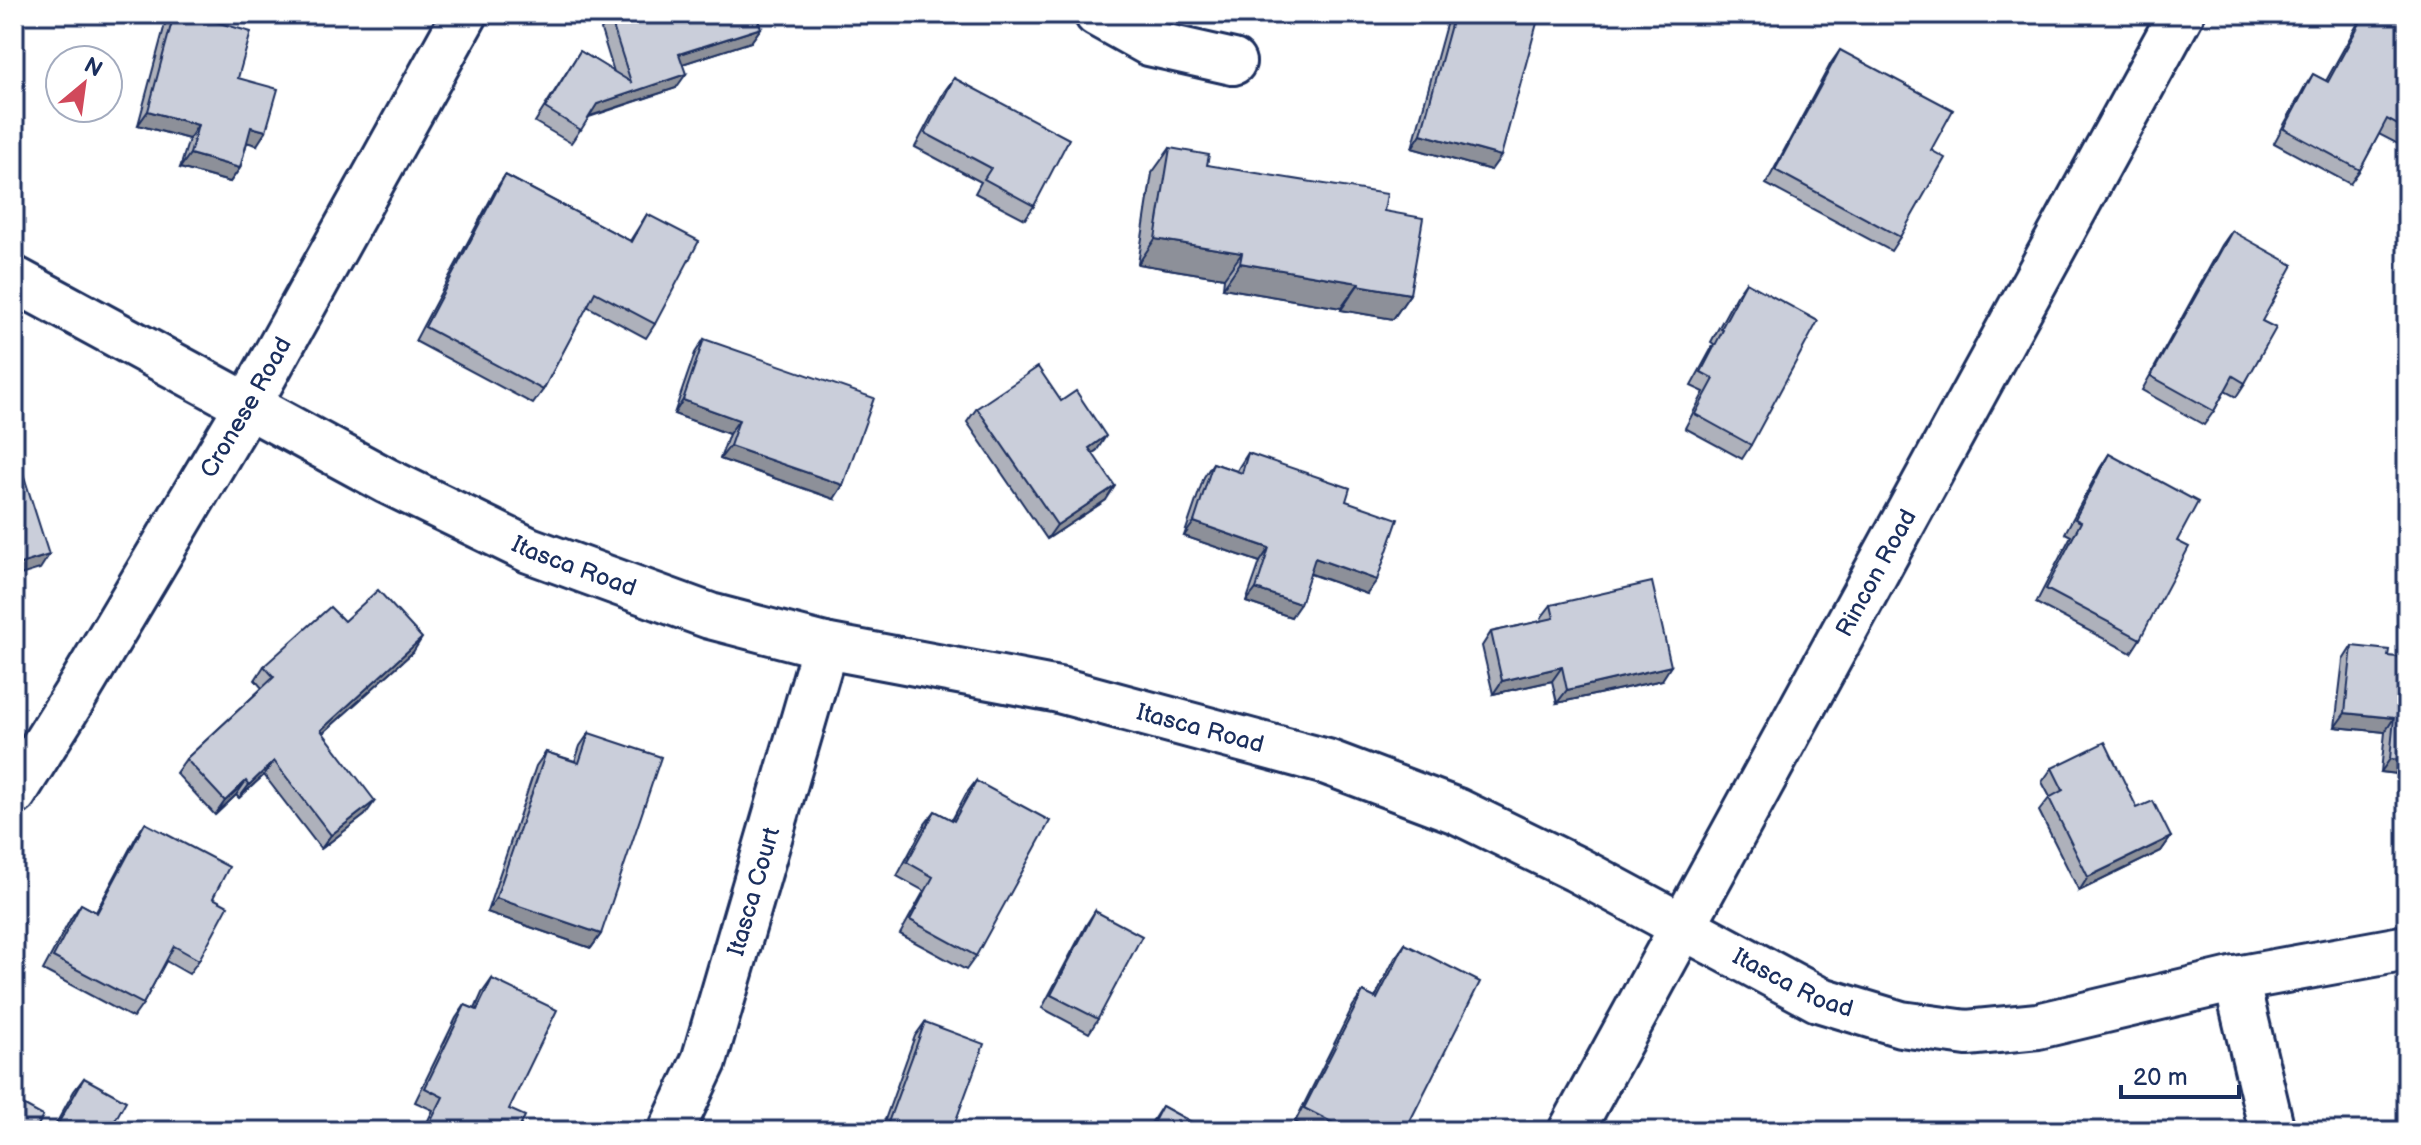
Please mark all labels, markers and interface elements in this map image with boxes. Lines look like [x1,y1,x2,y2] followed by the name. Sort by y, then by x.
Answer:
[44,44,124,124] north arrow
[79,52,107,84] text: N
[194,332,297,483] street label: Cronese Road
[1829,504,1922,642] street label: Rincon Road
[507,529,640,602] street label: Itasca Road
[1134,697,1267,759] street label: Itasca Road
[721,823,786,959] street label: Itasca Court
[1728,942,1857,1023] street label: Itasca Road
[2121,1049,2239,1099] scale bar
[2133,1063,2188,1092] text: 20 m

